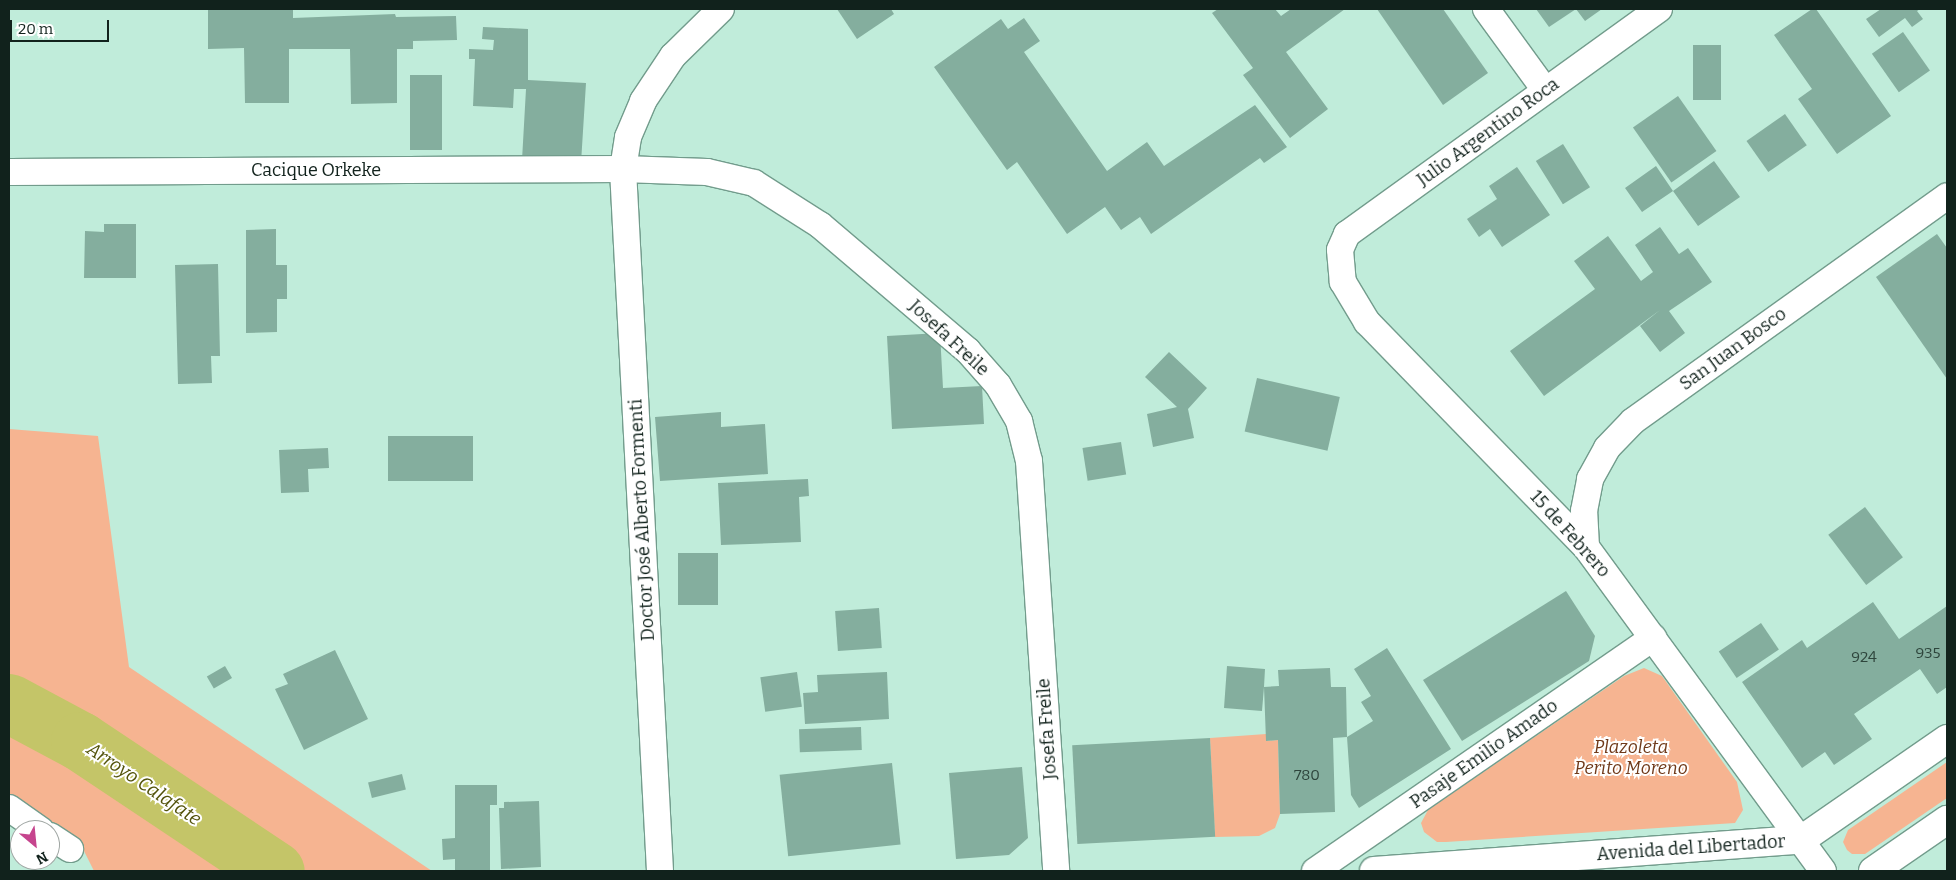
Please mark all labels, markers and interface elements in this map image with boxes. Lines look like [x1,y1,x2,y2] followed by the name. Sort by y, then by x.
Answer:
[12,10,111,42] scale bar
[18,20,53,38] text: 20 m
[1413,73,1563,191] street label: Julio Argentino Roca
[251,159,381,181] street label: Cacique Orkeke
[904,295,994,381] street label: Josefa Freile
[1675,303,1791,395] street label: San Juan Bosco
[625,398,659,642] street label: Doctor José Alberto Formenti
[1525,486,1615,582] street label: 15 de Febrero
[1915,645,1941,663] house number: 935
[1851,649,1877,667] house number: 924
[1033,678,1061,780] street label: Josefa Freile
[1406,695,1562,813] street label: Pasaje Emilio Amado
[83,737,205,831] water label: Arroyo Calafate
[1574,737,1688,780] park label: Plazoleta Perito Moreno
[1294,767,1320,785] house number: 780
[10,820,60,870] north arrow
[1596,831,1786,865] street label: Avenida del Libertador
[33,848,51,868] text: N

